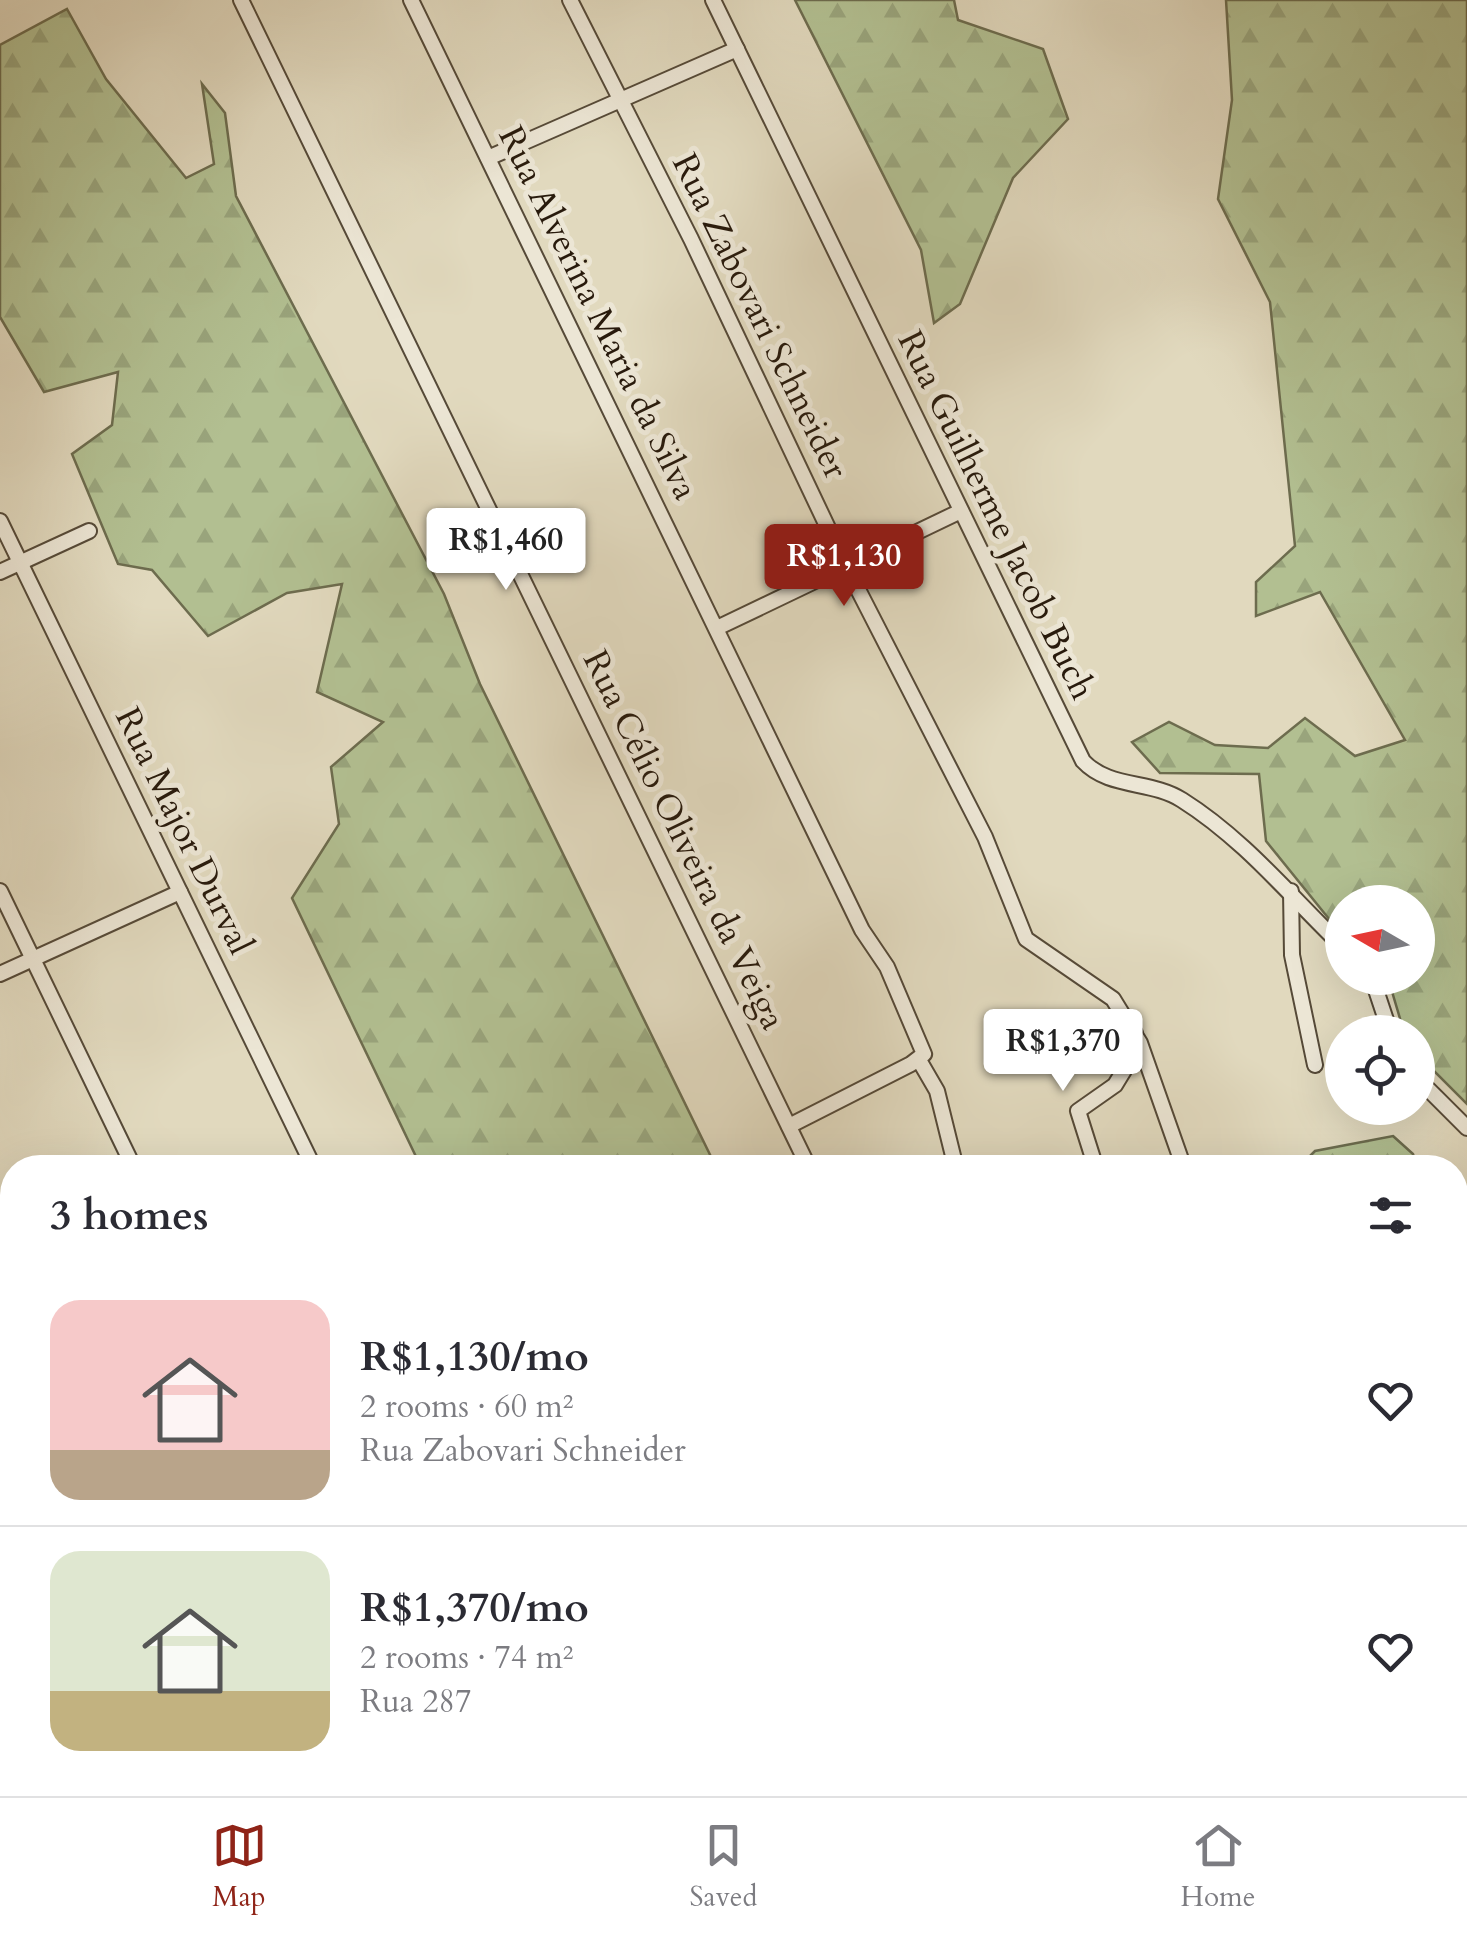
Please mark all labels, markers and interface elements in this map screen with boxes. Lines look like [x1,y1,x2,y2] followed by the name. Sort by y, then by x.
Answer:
[487,118,709,508] street label: Rua Alverina Maria da Silva
[660,145,860,487] street label: Rua Zabovari Schneider
[886,323,1106,707] street label: Rua Guilherme Jacob Buch
[414,508,598,593] pin: R$1,460
[449,518,563,562] text: R$1,460
[752,524,936,609] pin: R$1,130
[787,534,901,578] text: R$1,130
[571,642,797,1038] street label: Rua Célio Oliveira da Veiga
[103,700,265,963] street label: Rua Major Durval
[1325,885,1435,995] north arrow
[1325,885,1435,1125] map controls
[971,1009,1155,1094] pin: R$1,370
[1325,1015,1435,1125] button: locate
[1006,1019,1120,1063] text: R$1,370
[50,1187,208,1244] text: 3 homes
[1363,1188,1418,1243] icon: filters
[360,1328,589,1385] text: R$1,130/mo
[130,1340,250,1460] icon: home
[1363,1373,1418,1428] icon: heart
[360,1385,573,1429] text: 2 rooms · 60 m²
[360,1429,686,1473] text: Rua Zabovari Schneider
[360,1579,589,1636] text: R$1,370/mo
[130,1591,250,1711] icon: home
[1363,1624,1418,1679] icon: heart
[360,1636,573,1680] text: 2 rooms · 74 m²
[360,1680,471,1724] text: Rua 287
[212,1818,267,1916] tab: Map
[690,1818,757,1916] tab: Saved
[1181,1818,1255,1916] tab: Home

